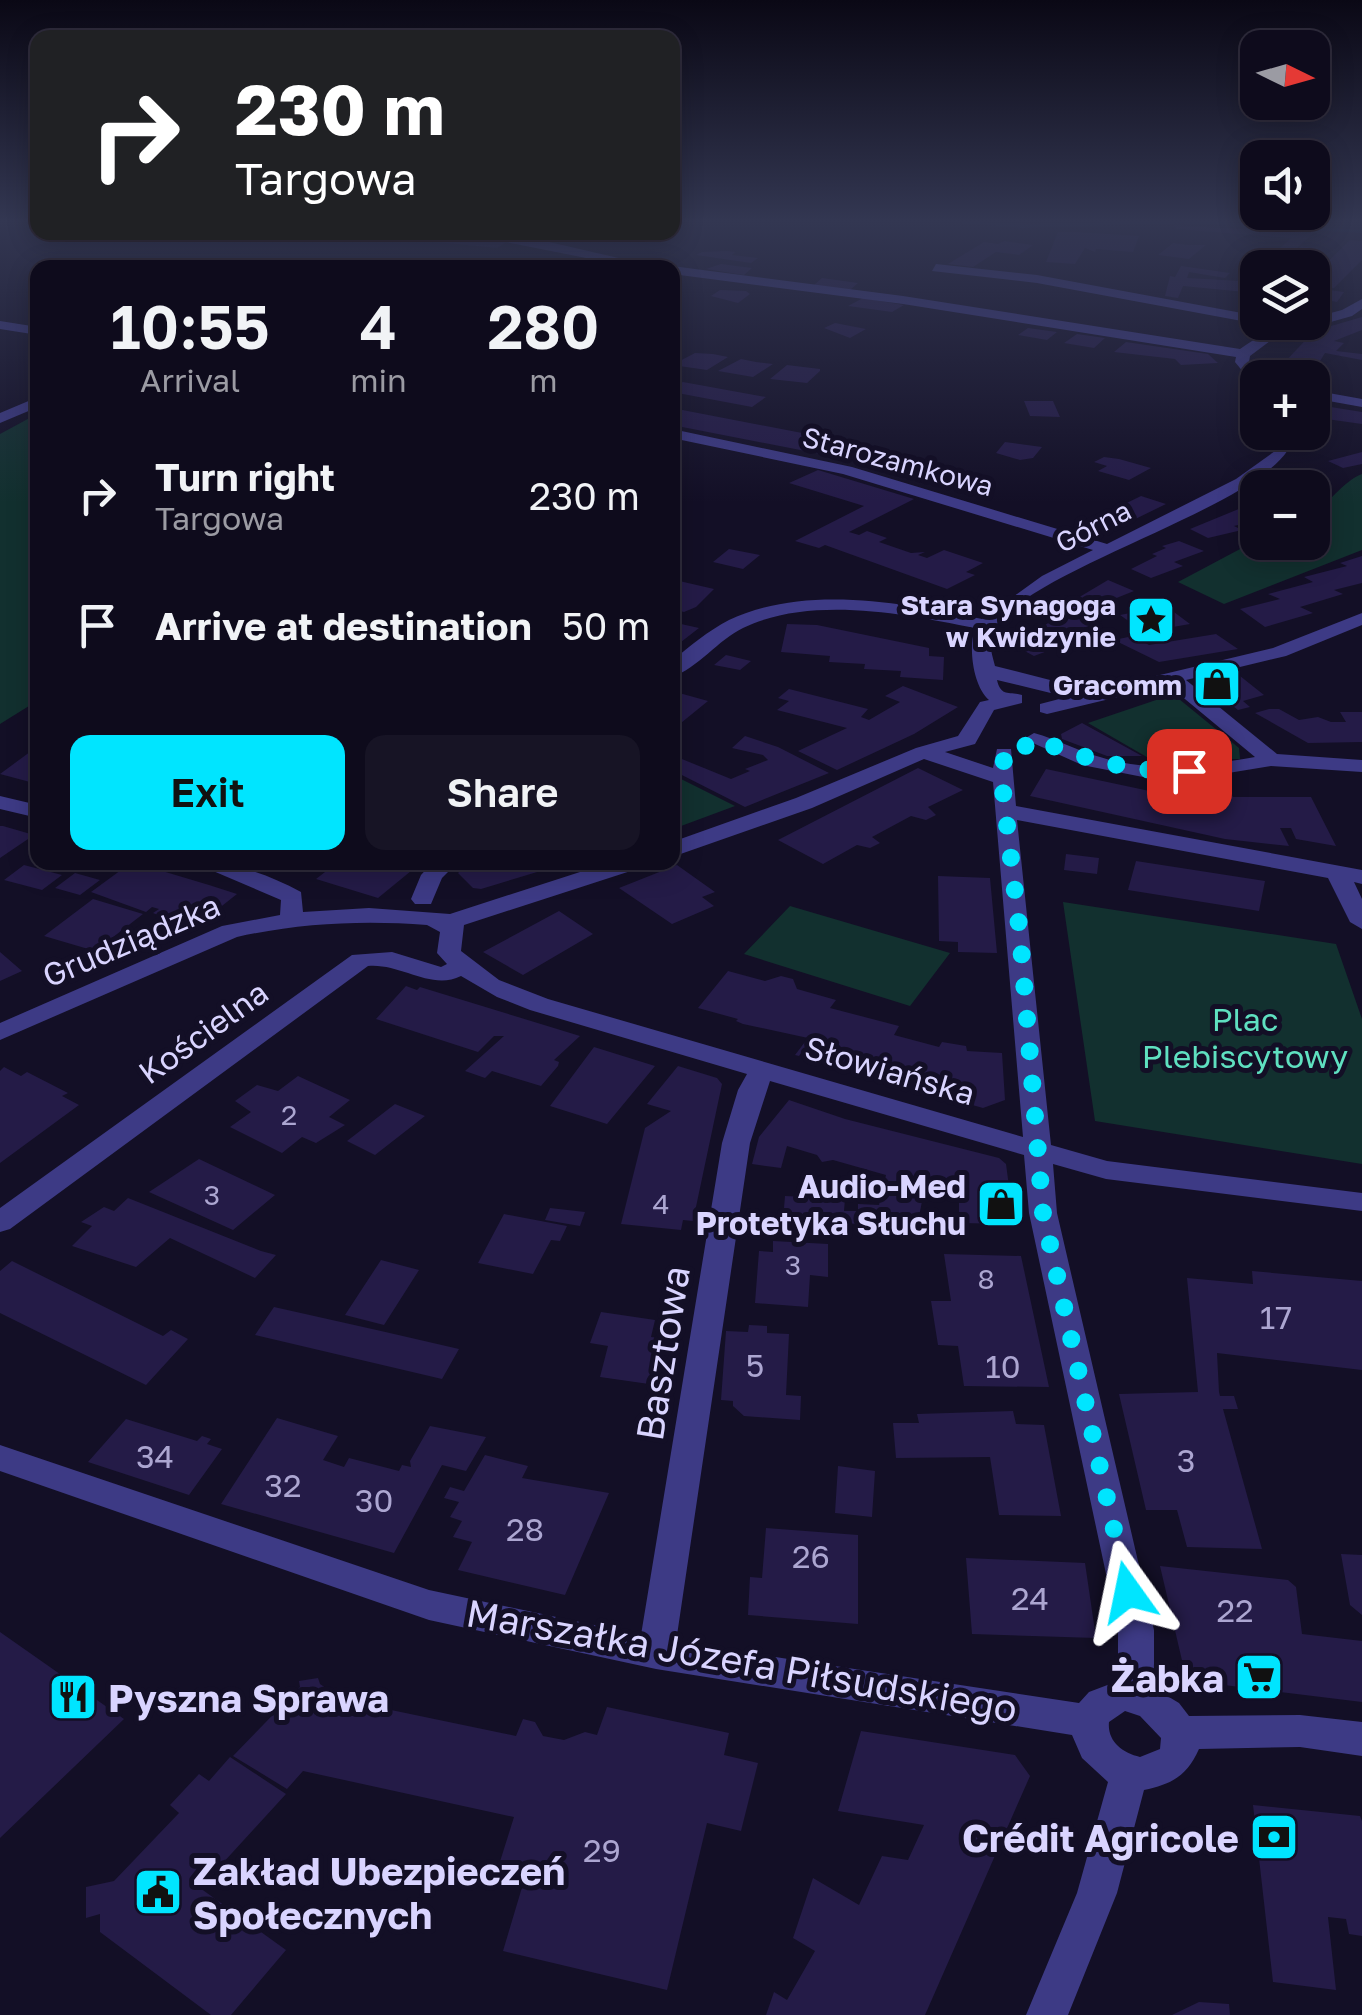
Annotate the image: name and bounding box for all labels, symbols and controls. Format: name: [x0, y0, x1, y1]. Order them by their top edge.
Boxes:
north arrow: [1240, 30, 1330, 120]
map controls: [1240, 30, 1330, 560]
text: 230 m: [235, 66, 445, 150]
icon: right: [70, 70, 200, 200]
button: sound: [1240, 140, 1330, 230]
text: Targowa: [235, 151, 417, 205]
button: layers: [1240, 250, 1330, 340]
text: 10:55: [111, 290, 270, 362]
text: 4: [360, 290, 397, 362]
text: 280: [487, 290, 599, 362]
button: +: [1240, 360, 1330, 450]
text: Arrival: [140, 361, 240, 399]
text: min: [350, 361, 407, 399]
text: m: [529, 361, 558, 399]
street label: Starozamkowa: [799, 420, 997, 502]
text: Turn right: [155, 454, 335, 499]
icon: right: [70, 468, 125, 523]
button: −: [1240, 470, 1330, 560]
text: 230 m: [529, 473, 640, 518]
street label: Górna: [1050, 493, 1136, 559]
text: Targowa: [155, 499, 284, 537]
place label: Stara Synagoga w Kwidzynie: [900, 588, 1116, 653]
place icon: Stara Synagoga w Kwidzynie: [1125, 594, 1177, 646]
icon: arrive: [70, 598, 125, 653]
text: Arrive at destination: [155, 603, 532, 648]
text: 50 m: [562, 603, 650, 648]
shop icon: Gracomm: [1191, 658, 1243, 710]
place label: Gracomm: [1053, 668, 1182, 701]
pin: [1147, 729, 1232, 814]
button: Exit: [70, 735, 345, 850]
button: Share: [365, 735, 640, 850]
icon: arrive: [1162, 744, 1217, 799]
street label: Grudziądzka: [37, 886, 225, 994]
street label: Kościelna: [131, 972, 275, 1092]
park label: Plac Plebiscytowy: [1142, 1000, 1348, 1075]
street label: Słowiańska: [801, 1028, 979, 1112]
house number: 2: [281, 1098, 297, 1131]
place label: Audio-Med Protetyka Słuchu: [695, 1167, 966, 1242]
house number: 3: [204, 1178, 220, 1211]
shop icon: Audio-Med Protetyka Słuchu: [975, 1178, 1027, 1230]
house number: 4: [652, 1187, 670, 1220]
house number: 3: [785, 1248, 801, 1281]
street label: Basztowa: [626, 1262, 698, 1444]
house number: 8: [977, 1262, 995, 1295]
house number: 17: [1260, 1298, 1292, 1336]
house number: 5: [746, 1346, 764, 1384]
house number: 10: [985, 1347, 1021, 1385]
house number: 34: [136, 1437, 174, 1475]
house number: 3: [1177, 1441, 1195, 1479]
house number: 32: [264, 1466, 302, 1504]
house number: 30: [355, 1481, 393, 1519]
house number: 28: [506, 1510, 544, 1548]
house number: 26: [792, 1537, 830, 1575]
position arrow: [1076, 1540, 1180, 1644]
house number: 24: [1011, 1579, 1049, 1617]
street label: Marszałka Józefa Piłsudskiego: [463, 1589, 1021, 1731]
house number: 22: [1216, 1591, 1254, 1629]
supermarket icon: Żabka: [1233, 1651, 1285, 1703]
place label: Żabka: [1111, 1655, 1224, 1700]
restaurant icon: Pyszna Sprawa: [47, 1671, 99, 1723]
place label: Pyszna Sprawa: [108, 1675, 389, 1721]
bank icon: Crédit Agricole: [1248, 1811, 1300, 1863]
place label: Crédit Agricole: [962, 1815, 1239, 1861]
house number: 29: [583, 1831, 621, 1869]
place label: Zakład Ubezpieczeń Społecznych: [193, 1848, 565, 1938]
public building icon: Zakład Ubezpieczeń Społecznych: [132, 1866, 184, 1918]

